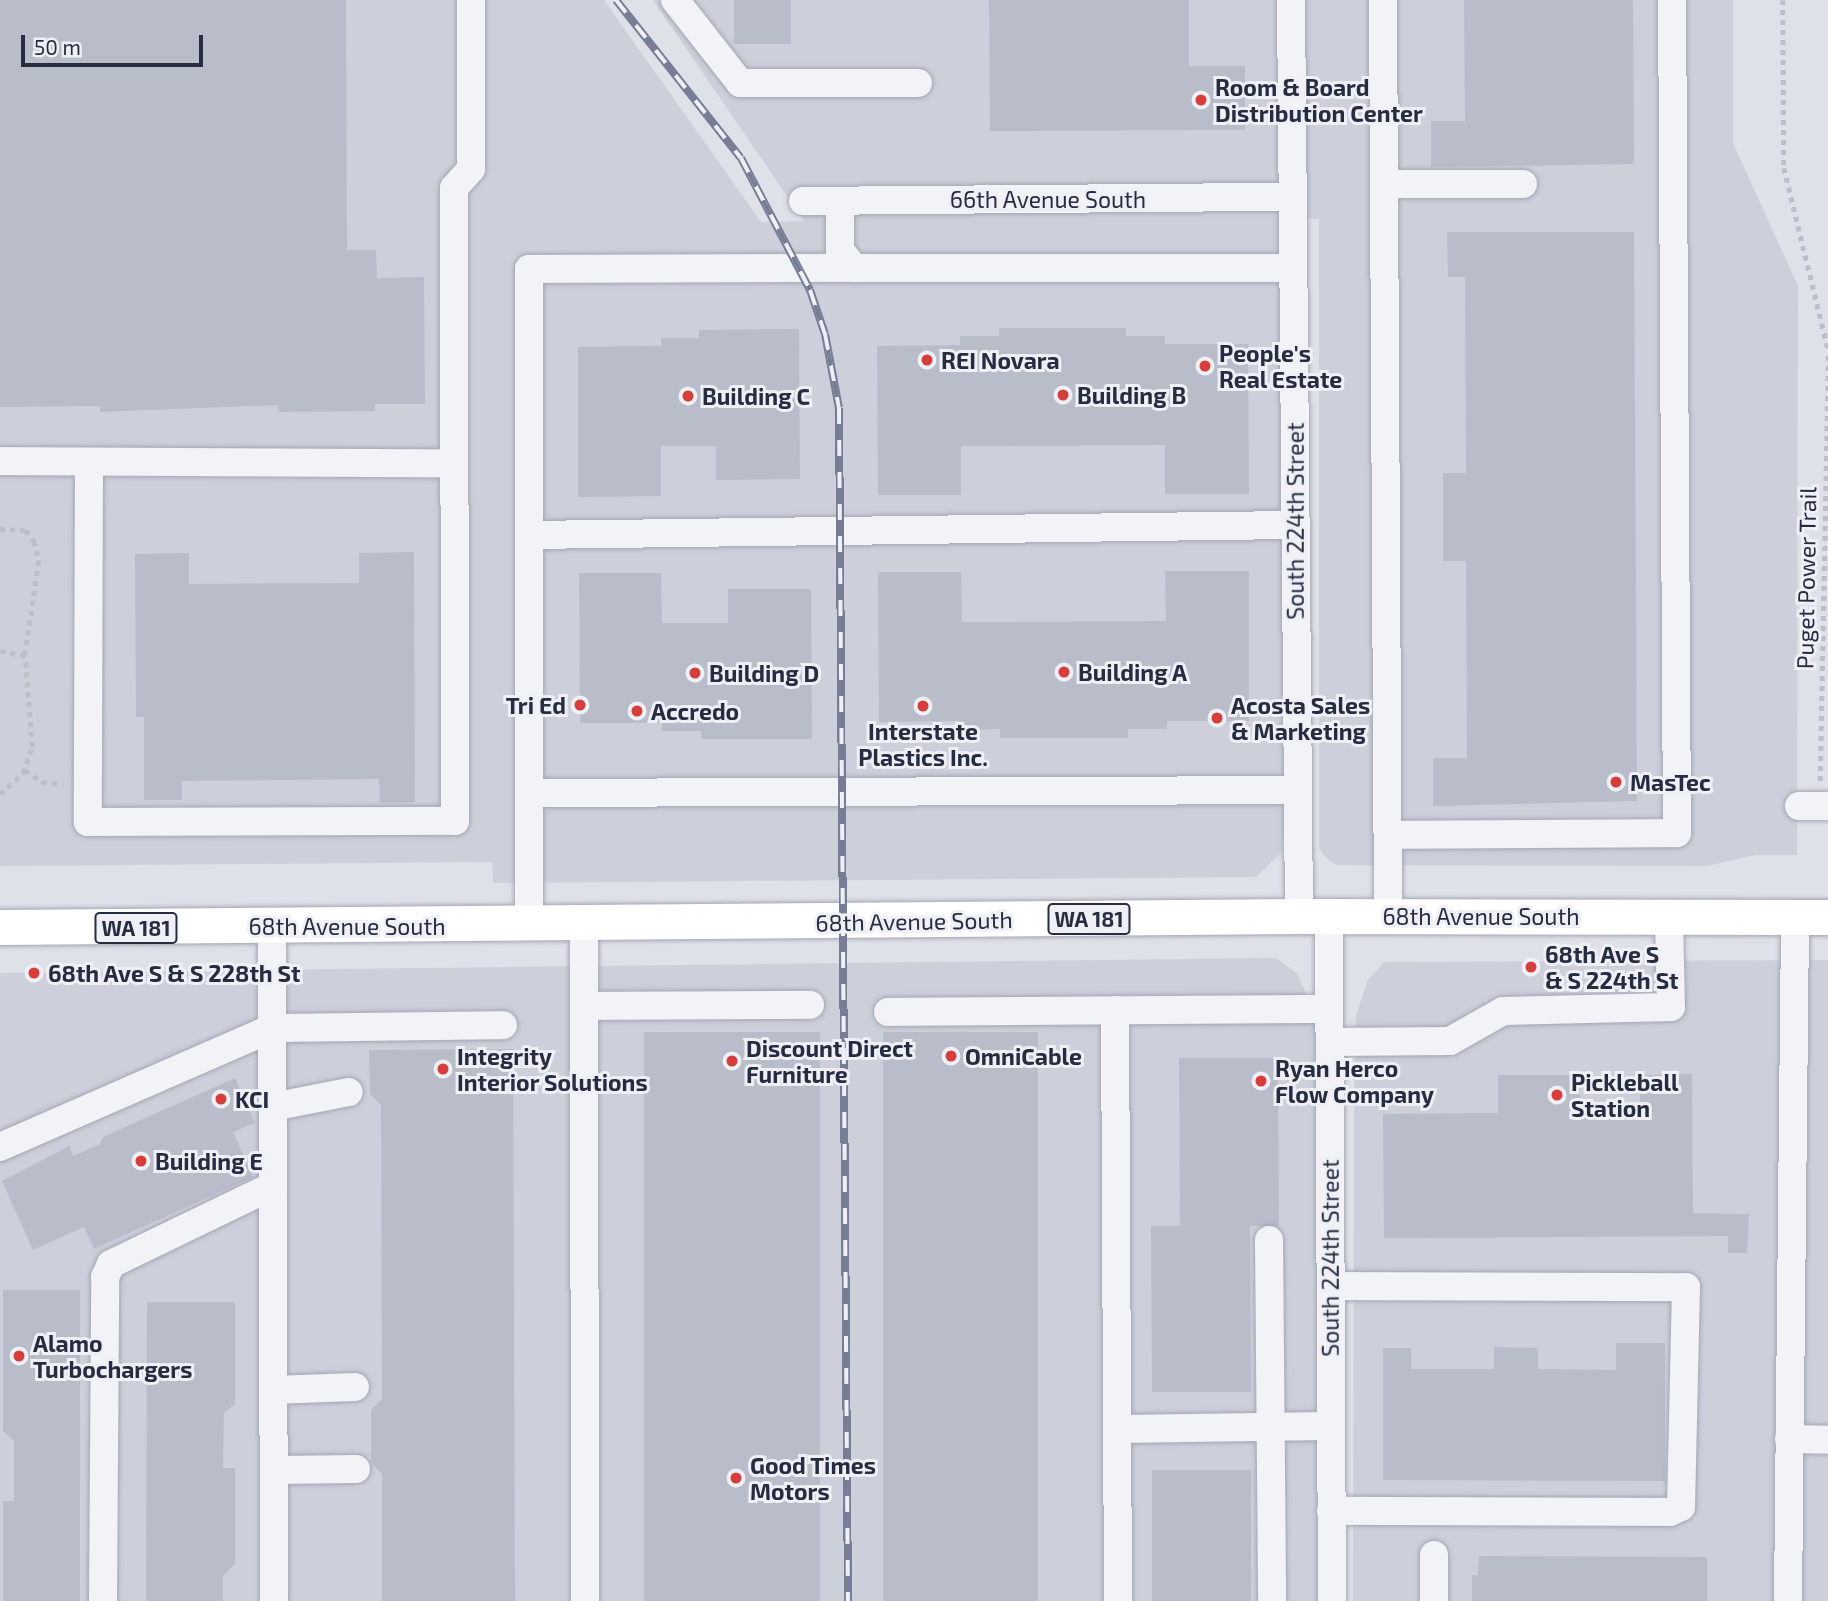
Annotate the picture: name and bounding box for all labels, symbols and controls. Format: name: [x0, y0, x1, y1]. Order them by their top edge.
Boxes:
scale bar: [24, 21, 206, 65]
text: 50 m: [34, 34, 81, 59]
place label: Room & Board Distribution Center: [1215, 73, 1423, 127]
marker: Room & Board Distribution Center: [1193, 92, 1209, 108]
street label: 66th Avenue South: [950, 185, 1146, 213]
place label: People's Real Estate: [1219, 339, 1343, 393]
place label: REI Novara: [941, 346, 1060, 374]
marker: REI Novara: [919, 352, 935, 368]
marker: People's Real Estate: [1197, 358, 1213, 374]
place label: Building B: [1077, 381, 1186, 409]
place label: Building C: [702, 382, 810, 410]
marker: Building B: [1055, 387, 1071, 403]
marker: Building C: [680, 388, 696, 404]
street label: South 224th Street: [1281, 422, 1309, 620]
street label: Puget Power Trail: [1791, 486, 1821, 670]
place label: Building A: [1078, 658, 1188, 686]
place label: Building D: [709, 659, 819, 687]
marker: Building A: [1056, 664, 1072, 680]
marker: Building D: [687, 665, 703, 681]
place label: Tri Ed: [506, 691, 566, 719]
place label: Acosta Sales & Marketing: [1231, 691, 1370, 745]
marker: Tri Ed: [572, 697, 588, 713]
place label: Accredo: [651, 697, 739, 725]
marker: Interstate Plastics Inc.: [915, 698, 931, 714]
marker: Accredo: [629, 703, 645, 719]
marker: Acosta Sales & Marketing: [1209, 710, 1225, 726]
place label: Interstate Plastics Inc.: [858, 717, 988, 771]
place label: MasTec: [1630, 768, 1711, 796]
marker: MasTec: [1608, 774, 1624, 790]
road number: WA 181: [1047, 902, 1131, 936]
street label: 68th Avenue South: [1382, 902, 1580, 930]
street label: 68th Avenue South: [815, 905, 1013, 937]
road number: WA 181: [94, 911, 178, 946]
street label: 68th Avenue South: [248, 912, 446, 940]
place label: 68th Ave S & S 224th St: [1545, 940, 1678, 994]
place label: 68th Ave S & S 228th St: [48, 959, 301, 987]
marker: 68th Ave S & S 224th St: [1523, 959, 1539, 975]
marker: 68th Ave S & S 228th St: [26, 965, 42, 981]
place label: Discount Direct Furniture: [746, 1034, 913, 1088]
place label: Integrity Interior Solutions: [457, 1042, 648, 1096]
place label: OmniCable: [965, 1042, 1082, 1070]
marker: OmniCable: [943, 1048, 959, 1064]
marker: Discount Direct Furniture: [724, 1053, 740, 1069]
place label: Ryan Herco Flow Company: [1275, 1054, 1434, 1108]
marker: Integrity Interior Solutions: [435, 1061, 451, 1077]
place label: Pickleball Station: [1571, 1068, 1679, 1122]
marker: Ryan Herco Flow Company: [1253, 1073, 1269, 1089]
place label: KCI: [235, 1085, 269, 1113]
marker: Pickleball Station: [1549, 1087, 1565, 1103]
marker: KCI: [213, 1091, 229, 1107]
place label: Building E: [155, 1147, 263, 1175]
marker: Building E: [133, 1153, 149, 1169]
street label: South 224th Street: [1316, 1159, 1344, 1357]
place label: Alamo Turbochargers: [33, 1329, 192, 1383]
marker: Alamo Turbochargers: [11, 1348, 27, 1364]
place label: Good Times Motors: [750, 1451, 876, 1505]
marker: Good Times Motors: [728, 1470, 744, 1486]

